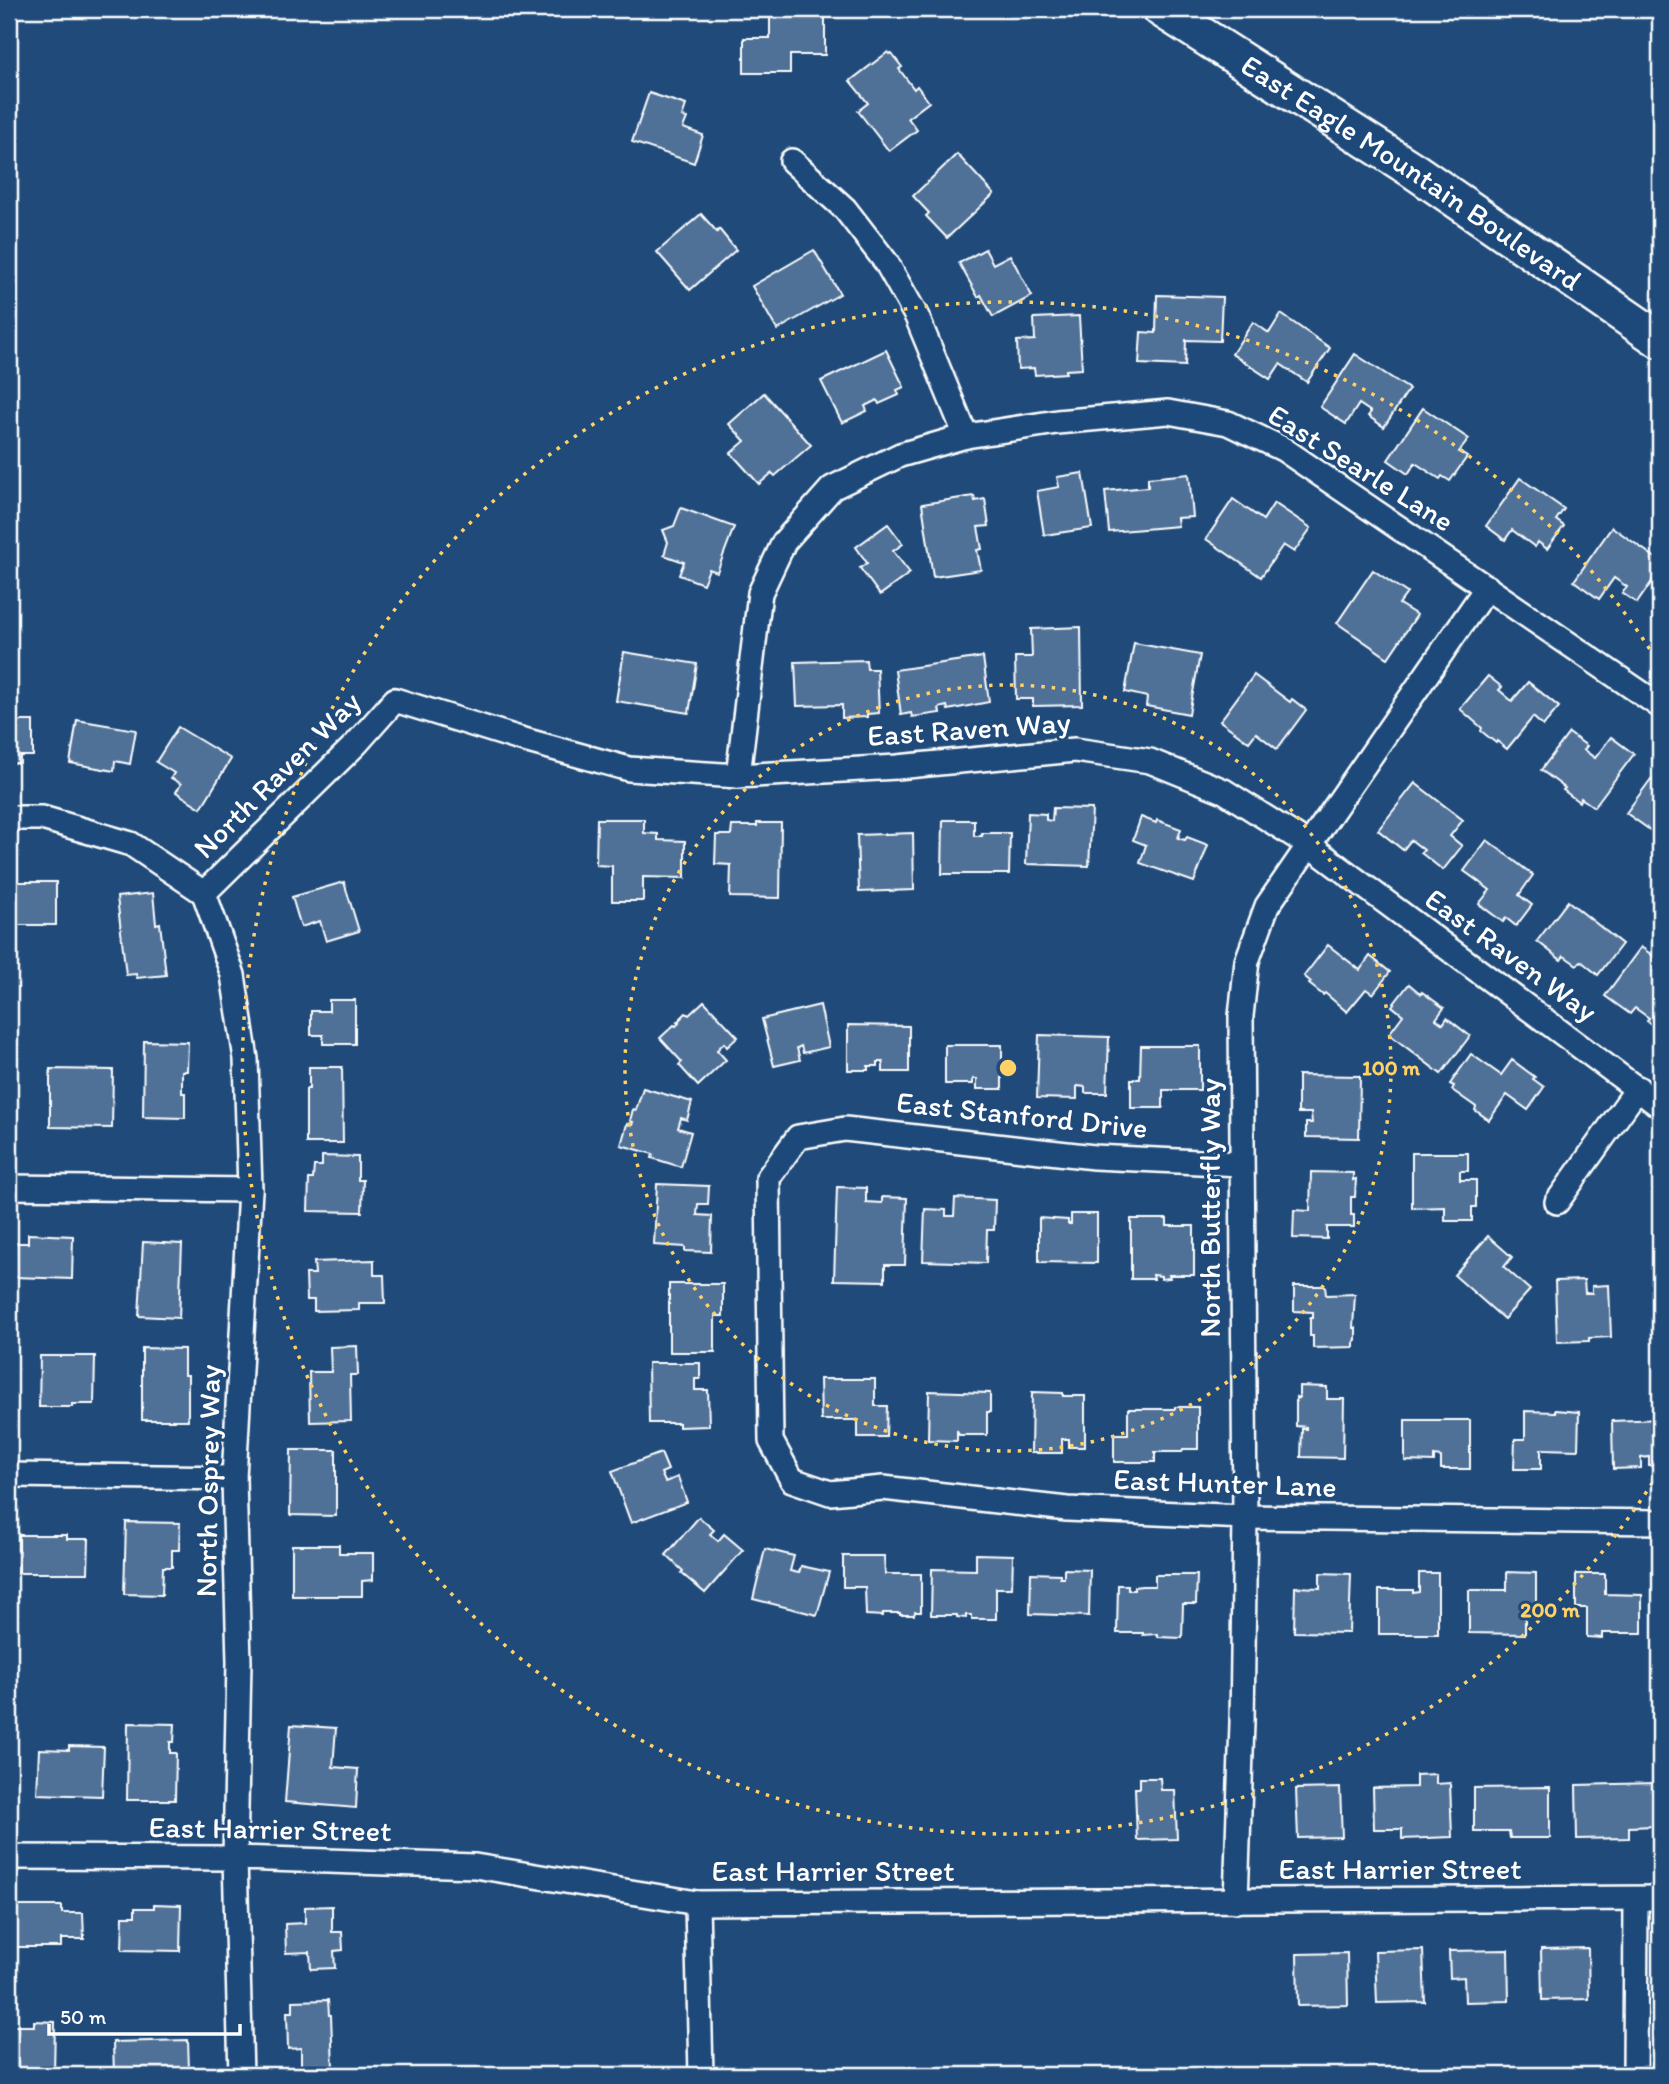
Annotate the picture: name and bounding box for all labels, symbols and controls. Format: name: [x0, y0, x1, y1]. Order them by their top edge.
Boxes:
street label: East Eagle Mountain Boulevard: [1234, 46, 1589, 298]
street label: East Searle Lane: [1262, 396, 1461, 539]
street label: North Raven Way: [185, 683, 368, 866]
street label: East Raven Way: [866, 703, 1072, 754]
street label: East Raven Way: [1418, 880, 1605, 1029]
text: 100 m: [1362, 1055, 1420, 1080]
centre of rings: [996, 1056, 1020, 1080]
street label: North Butterfly Way: [1191, 1078, 1228, 1338]
street label: East Stanford Drive: [895, 1083, 1149, 1146]
street label: North Osprey Way: [187, 1364, 228, 1598]
street label: East Hunter Lane: [1113, 1460, 1337, 1505]
text: 200 m: [1520, 1597, 1580, 1622]
street label: East Harrier Street: [148, 1808, 392, 1849]
street label: East Harrier Street: [1279, 1850, 1521, 1887]
street label: East Harrier Street: [712, 1852, 954, 1889]
scale bar: [49, 1993, 240, 2037]
text: 50 m: [60, 2004, 107, 2029]

